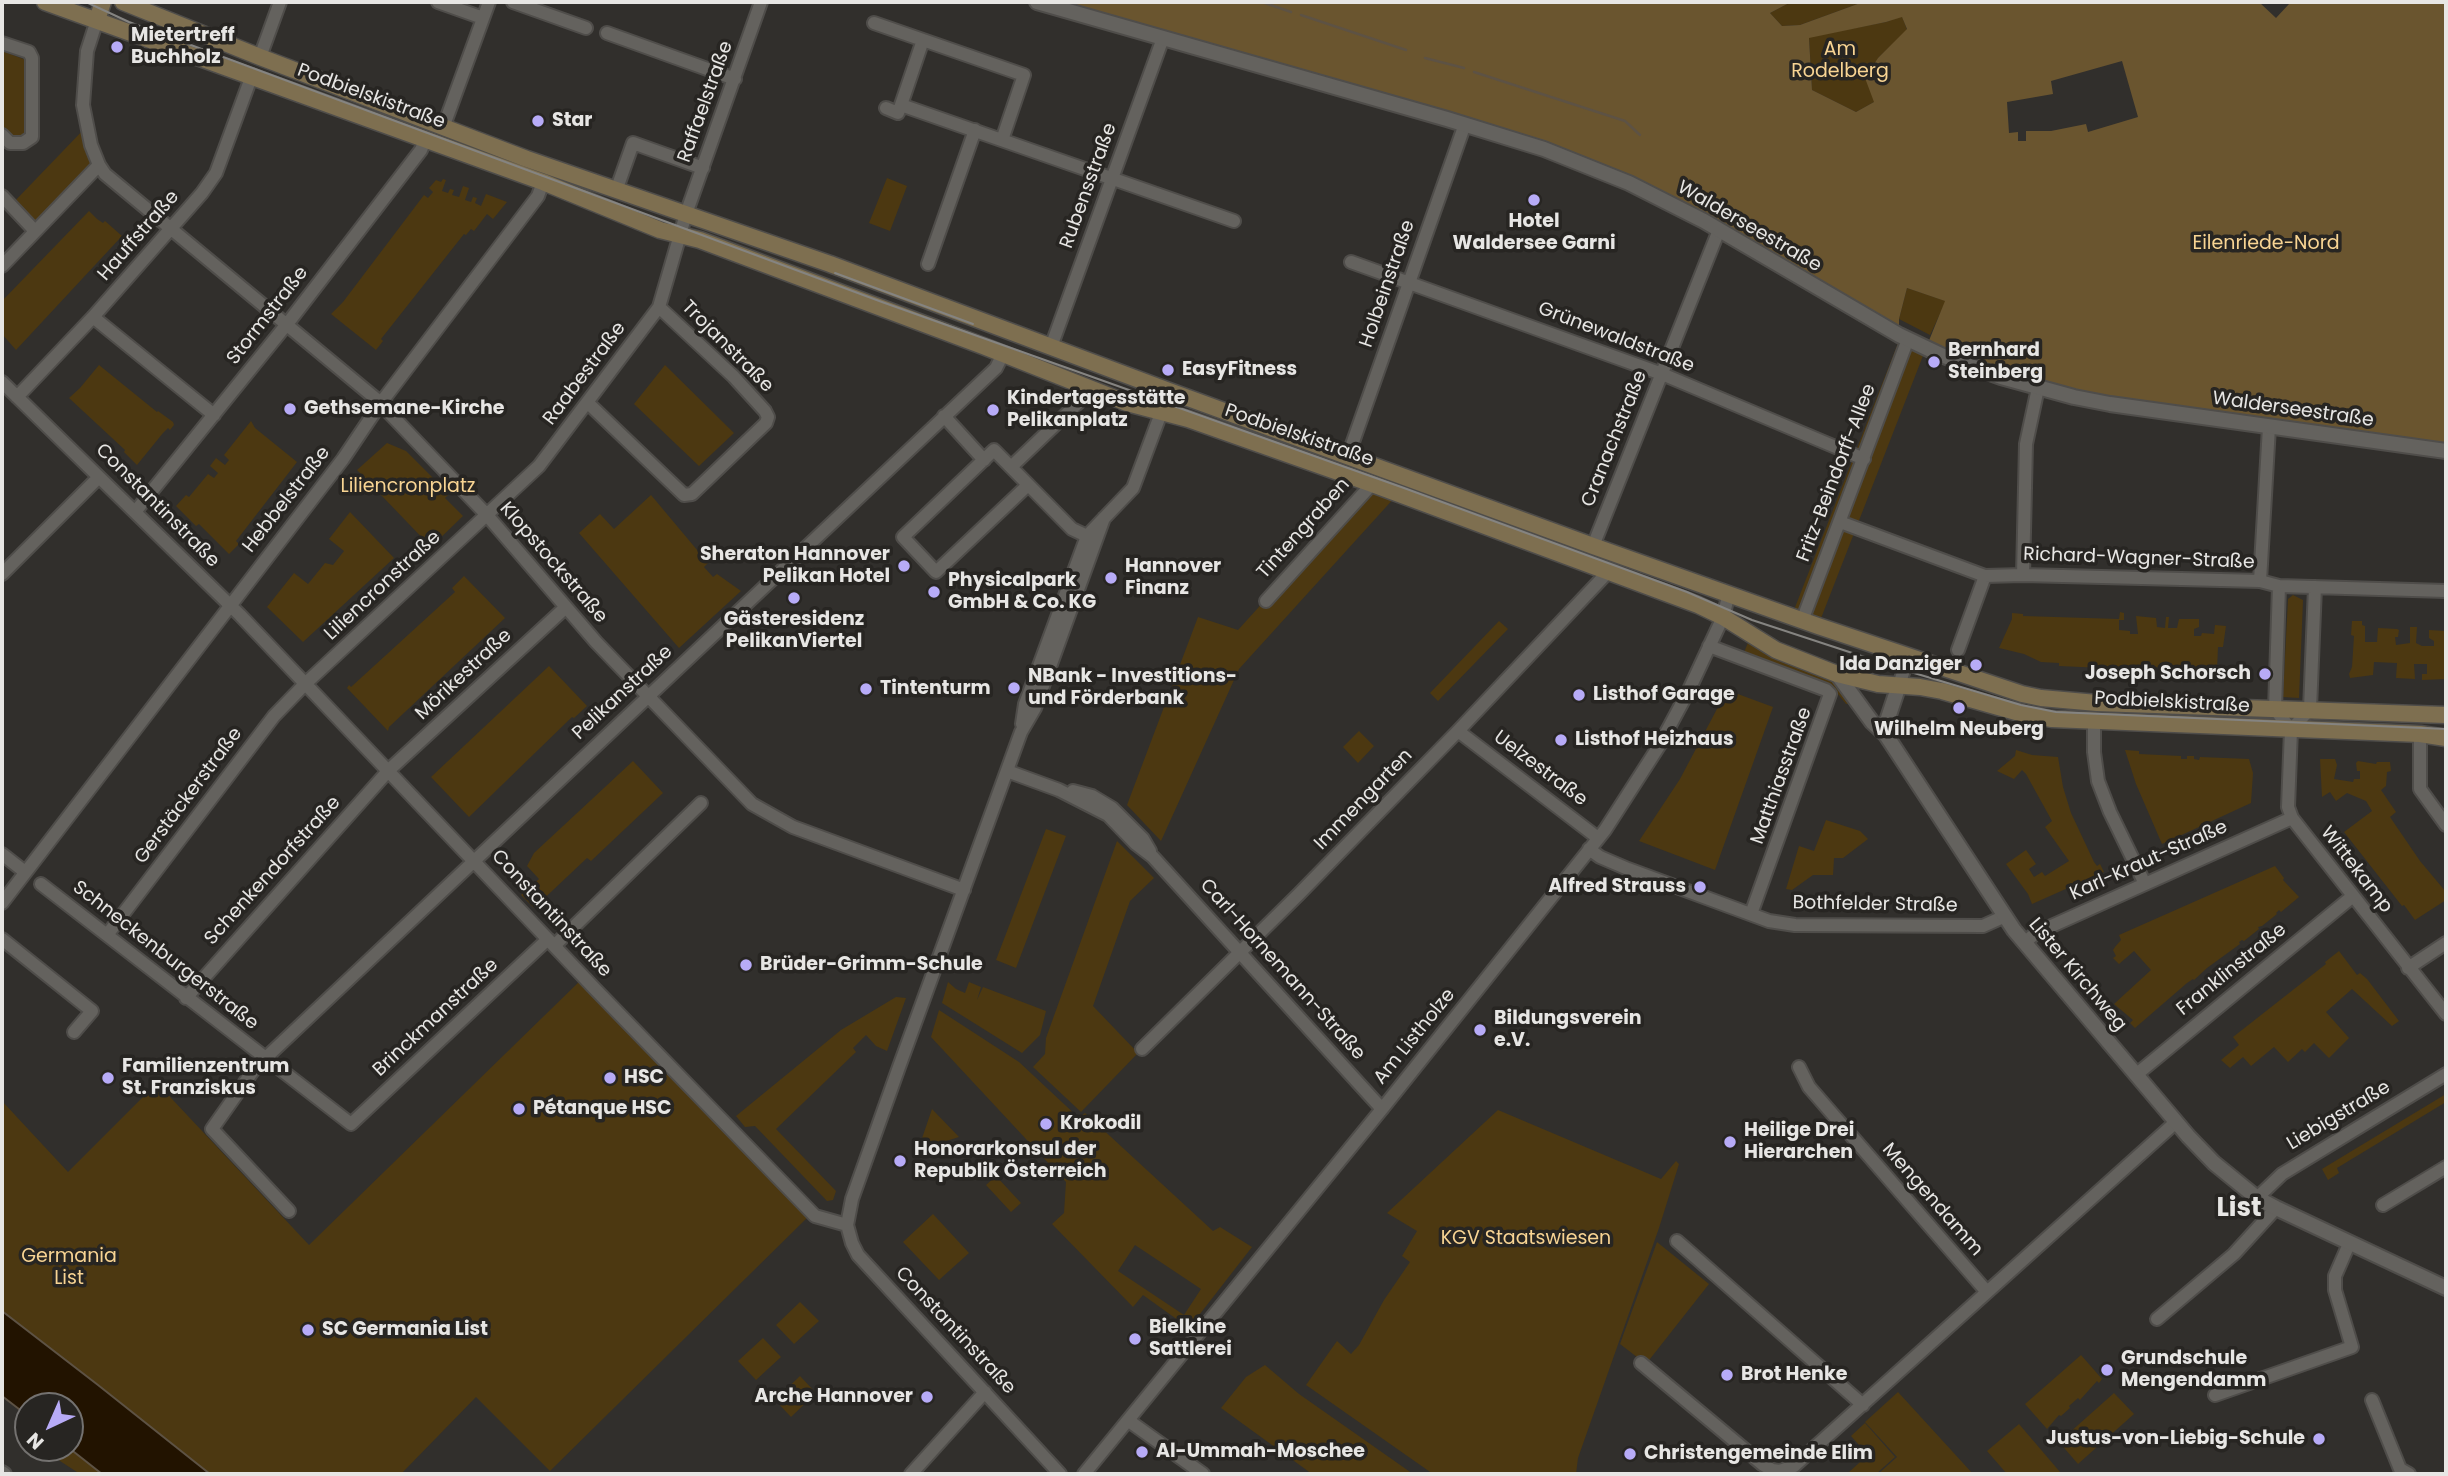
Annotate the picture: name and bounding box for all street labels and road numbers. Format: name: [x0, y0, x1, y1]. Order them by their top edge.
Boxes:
street label: Raffaelstraße: [673, 38, 739, 166]
street label: Podbielskistraße: [294, 60, 448, 134]
street label: Rubensstraße: [1056, 120, 1122, 252]
street label: Walderseestraße: [1673, 176, 1825, 278]
street label: Hauffstraße: [94, 186, 184, 286]
street label: Holbeinstraße: [1356, 217, 1420, 351]
street label: Stormstraße: [223, 262, 313, 370]
street label: Trojanstraße: [676, 296, 778, 398]
street label: Grünewaldstraße: [1535, 298, 1697, 378]
street label: Raabestraße: [539, 318, 631, 430]
street label: Cranachstraße: [1577, 368, 1653, 510]
street label: Fritz-Beindorff-Allee: [1793, 381, 1881, 565]
street label: Walderseestraße: [2211, 387, 2375, 433]
street label: Podbielskistraße: [1222, 400, 1376, 472]
street label: Constantinstraße: [90, 439, 224, 573]
street label: Hebbelstraße: [238, 442, 336, 558]
street label: Tintengraben: [1253, 474, 1355, 584]
street label: Klopstockstraße: [494, 498, 612, 628]
street label: Liliencronstraße: [320, 526, 446, 646]
street label: Richard-Wagner-Straße: [2023, 544, 2255, 574]
street label: Mörikestraße: [411, 625, 517, 725]
street label: Pelikanstraße: [568, 641, 678, 745]
street label: Podbielskistraße: [2094, 688, 2250, 718]
street label: Matthiasstraße: [1747, 704, 1817, 848]
street label: Gerstäckerstraße: [130, 723, 248, 869]
street label: Uelzestraße: [1489, 726, 1591, 812]
street label: Immengarten: [1310, 745, 1418, 855]
street label: Schenkendorfstraße: [200, 792, 346, 950]
street label: Karl-Kraut-Straße: [2067, 816, 2231, 906]
street label: Wittekamp: [2315, 822, 2397, 918]
street label: Constantinstraße: [486, 846, 616, 982]
street label: Carl-Hornemann-Straße: [1195, 875, 1369, 1065]
street label: Schneckenburgerstraße: [68, 876, 262, 1036]
street label: Bothfelder Straße: [1792, 892, 1958, 918]
street label: Lister Kirchweg: [2023, 914, 2131, 1036]
street label: Franklinstraße: [2173, 919, 2291, 1021]
street label: Brinckmanstraße: [369, 954, 503, 1082]
street label: Am Listholze: [1369, 985, 1461, 1089]
street label: Liebigstraße: [2283, 1076, 2395, 1156]
street label: Mengendamm: [1877, 1139, 1987, 1261]
street label: Constantinstraße: [890, 1263, 1020, 1399]

